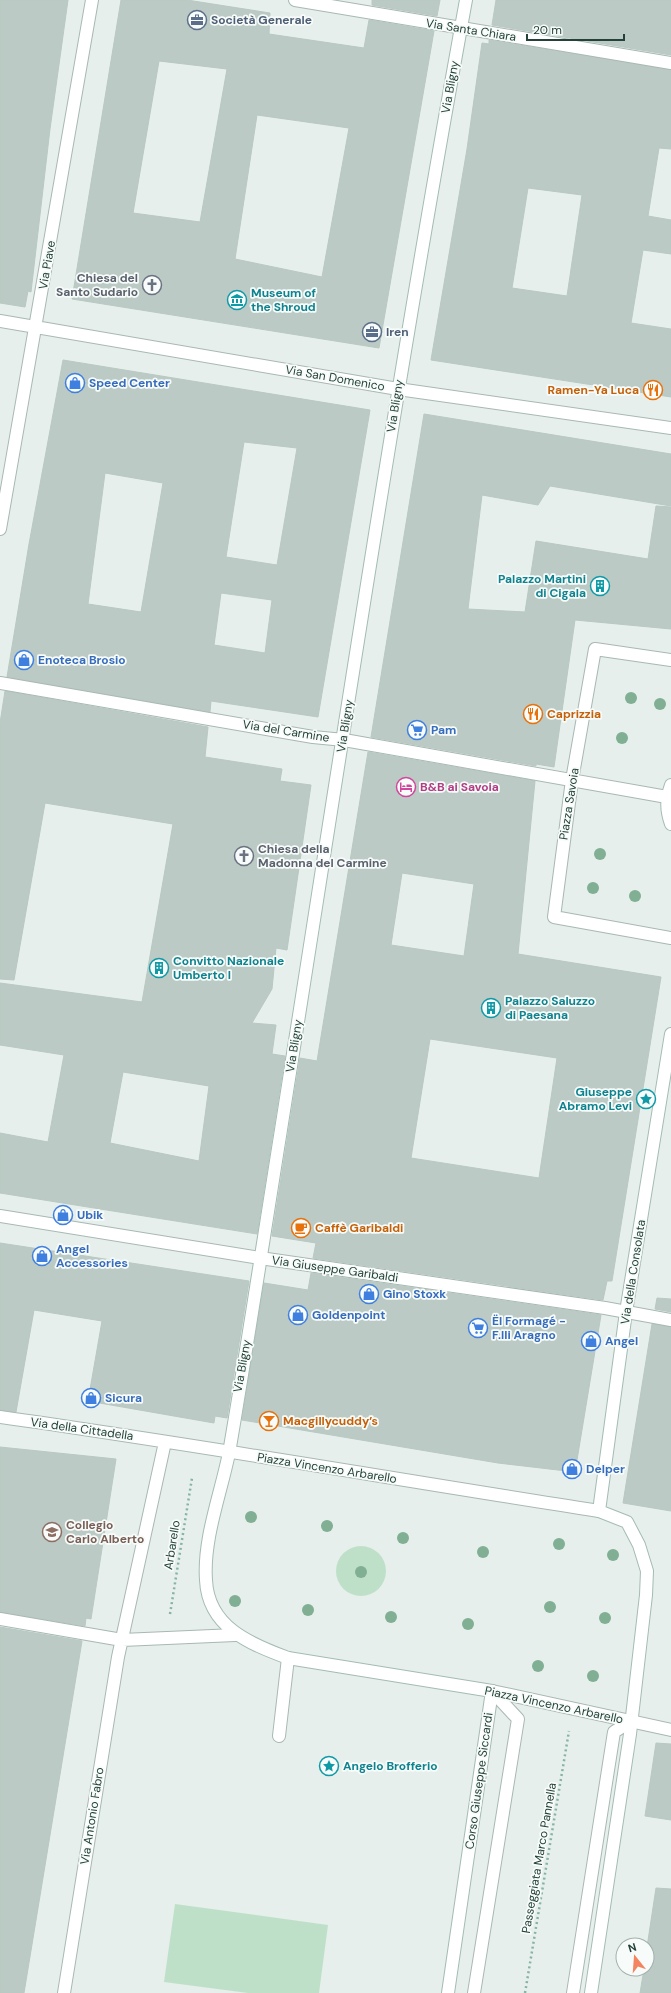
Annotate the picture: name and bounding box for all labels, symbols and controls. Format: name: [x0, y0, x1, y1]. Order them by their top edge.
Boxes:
office icon: Società Generale: [186, 9, 208, 31]
place label: Società Generale: [211, 12, 312, 28]
street label: Via Santa Chiara: [425, 15, 517, 45]
scale bar: [527, 16, 624, 42]
text: 20 m: [533, 22, 562, 38]
street label: Via Bligny: [437, 59, 463, 115]
street label: Via Piave: [35, 239, 59, 291]
place label: Chiesa del Santo Sudario: [56, 270, 138, 300]
church icon: Chiesa del Santo Sudario: [141, 274, 163, 296]
place label: Museum of the Shroud: [251, 285, 316, 315]
museum icon: Museum of the Shroud: [226, 289, 248, 311]
office icon: Iren: [361, 321, 383, 343]
place label: Iren: [386, 324, 409, 340]
street label: Via San Domenico: [284, 361, 386, 395]
shop icon: Speed Center: [64, 372, 86, 394]
place label: Speed Center: [89, 375, 170, 391]
street label: Via Bligny: [383, 378, 407, 434]
restaurant icon: Ramen-Ya Luca: [642, 379, 664, 401]
place label: Ramen-Ya Luca: [548, 382, 639, 398]
place label: Palazzo Martini di Cigala: [498, 571, 586, 601]
building icon: Palazzo Martini di Cigala: [589, 575, 611, 597]
shop icon: Enoteca Brosio: [13, 649, 35, 671]
place label: Enoteca Brosio: [38, 652, 126, 668]
street label: Via Bligny: [333, 698, 357, 754]
restaurant icon: Caprizzia: [522, 703, 544, 725]
place label: Caprizzia: [547, 706, 601, 722]
street label: Via del Carmine: [241, 716, 331, 746]
supermarket icon: Pam: [406, 719, 428, 741]
place label: Pam: [431, 722, 456, 738]
street label: Piazza Savoia: [555, 767, 583, 841]
hotel icon: B&B ai Savoia: [395, 776, 417, 798]
place label: B&B ai Savoia: [420, 779, 499, 795]
place label: Chiesa della Madonna del Carmine: [258, 841, 387, 871]
church icon: Chiesa della Madonna del Carmine: [233, 845, 255, 867]
place label: Convitto Nazionale Umberto I: [173, 953, 284, 983]
building icon: Convitto Nazionale Umberto I: [148, 957, 170, 979]
place label: Palazzo Saluzzo di Paesana: [505, 993, 595, 1023]
building icon: Palazzo Saluzzo di Paesana: [480, 997, 502, 1019]
street label: Via Bligny: [282, 1018, 306, 1074]
place label: Giuseppe Abramo Levi: [559, 1084, 632, 1114]
place icon: Giuseppe Abramo Levi: [635, 1088, 657, 1110]
shop icon: Ubik: [52, 1204, 74, 1226]
place label: Ubik: [77, 1207, 103, 1223]
cafe icon: Caffè Garibaldi: [290, 1217, 312, 1239]
street label: Via della Consolata: [617, 1218, 649, 1326]
place label: Caffè Garibaldi: [315, 1220, 403, 1236]
place label: Angel Accessories: [56, 1241, 128, 1271]
shop icon: Angel Accessories: [31, 1245, 53, 1267]
street label: Via Giuseppe Garibaldi: [271, 1252, 399, 1286]
shop icon: Gino Stoxk: [358, 1283, 380, 1305]
place label: Gino Stoxk: [383, 1286, 446, 1302]
shop icon: Goldenpoint: [287, 1304, 309, 1326]
place label: Goldenpoint: [312, 1307, 385, 1323]
place label: Ël Formagé - F.lli Aragno: [492, 1313, 566, 1343]
supermarket icon: Ël Formagé - F.lli Aragno: [467, 1317, 489, 1339]
shop icon: Angel: [580, 1330, 602, 1352]
place label: Angel: [605, 1333, 638, 1349]
street label: Via Bligny: [229, 1338, 255, 1394]
shop icon: Sicura: [80, 1387, 102, 1409]
place label: Sicura: [105, 1390, 142, 1406]
bar icon: Macgillycuddy’s: [258, 1410, 280, 1432]
place label: Macgillycuddy’s: [283, 1413, 378, 1429]
street label: Via della Cittadella: [30, 1414, 134, 1444]
street label: Piazza Vincenzo Arbarello: [256, 1449, 398, 1487]
shop icon: Delper: [561, 1458, 583, 1480]
place label: Delper: [586, 1461, 625, 1477]
place label: Collegio Carlo Alberto: [66, 1517, 144, 1547]
street label: Arbarello: [160, 1519, 184, 1571]
school or university icon: Collegio Carlo Alberto: [41, 1521, 63, 1543]
street label: Piazza Vincenzo Arbarello: [483, 1682, 625, 1728]
street label: Corso Giuseppe Siccardi: [461, 1711, 497, 1850]
place icon: Angelo Brofferio: [318, 1755, 340, 1777]
place label: Angelo Brofferio: [343, 1758, 438, 1774]
street label: Via Antonio Fabro: [76, 1766, 108, 1866]
street label: Passeggiata Marco Pannella: [518, 1781, 560, 1935]
north arrow: [615, 1937, 655, 1977]
text: N: [626, 1940, 638, 1955]

